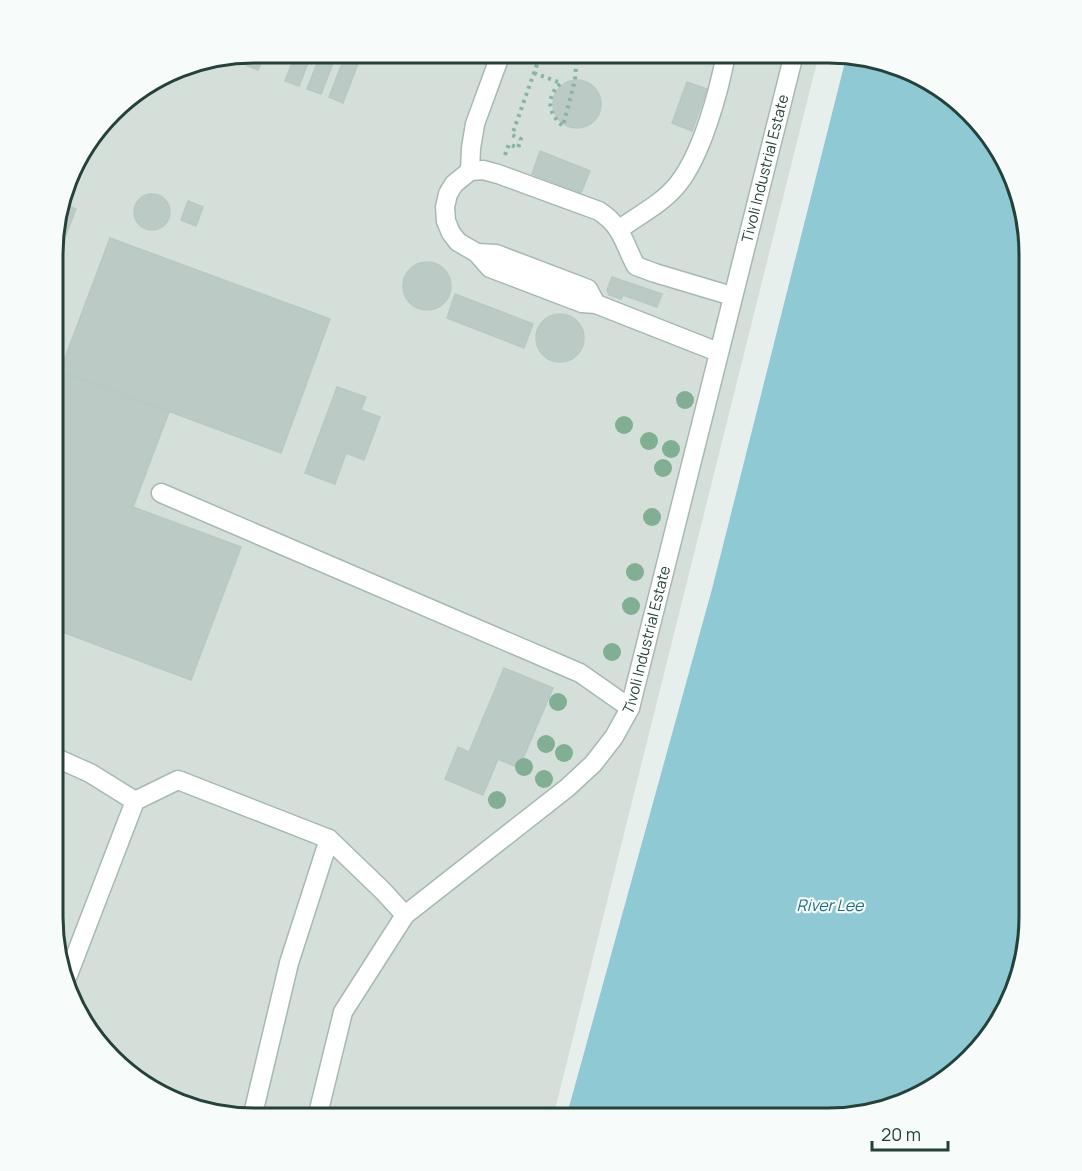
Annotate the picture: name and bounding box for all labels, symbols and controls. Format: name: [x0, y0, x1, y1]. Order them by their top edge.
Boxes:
street label: Tivoli Industrial Estate: [736, 92, 794, 245]
street label: Tivoli Industrial Estate: [618, 563, 675, 718]
water label: River Lee: [797, 894, 865, 916]
scale bar: [872, 1114, 948, 1152]
text: 20 m: [881, 1122, 921, 1146]

